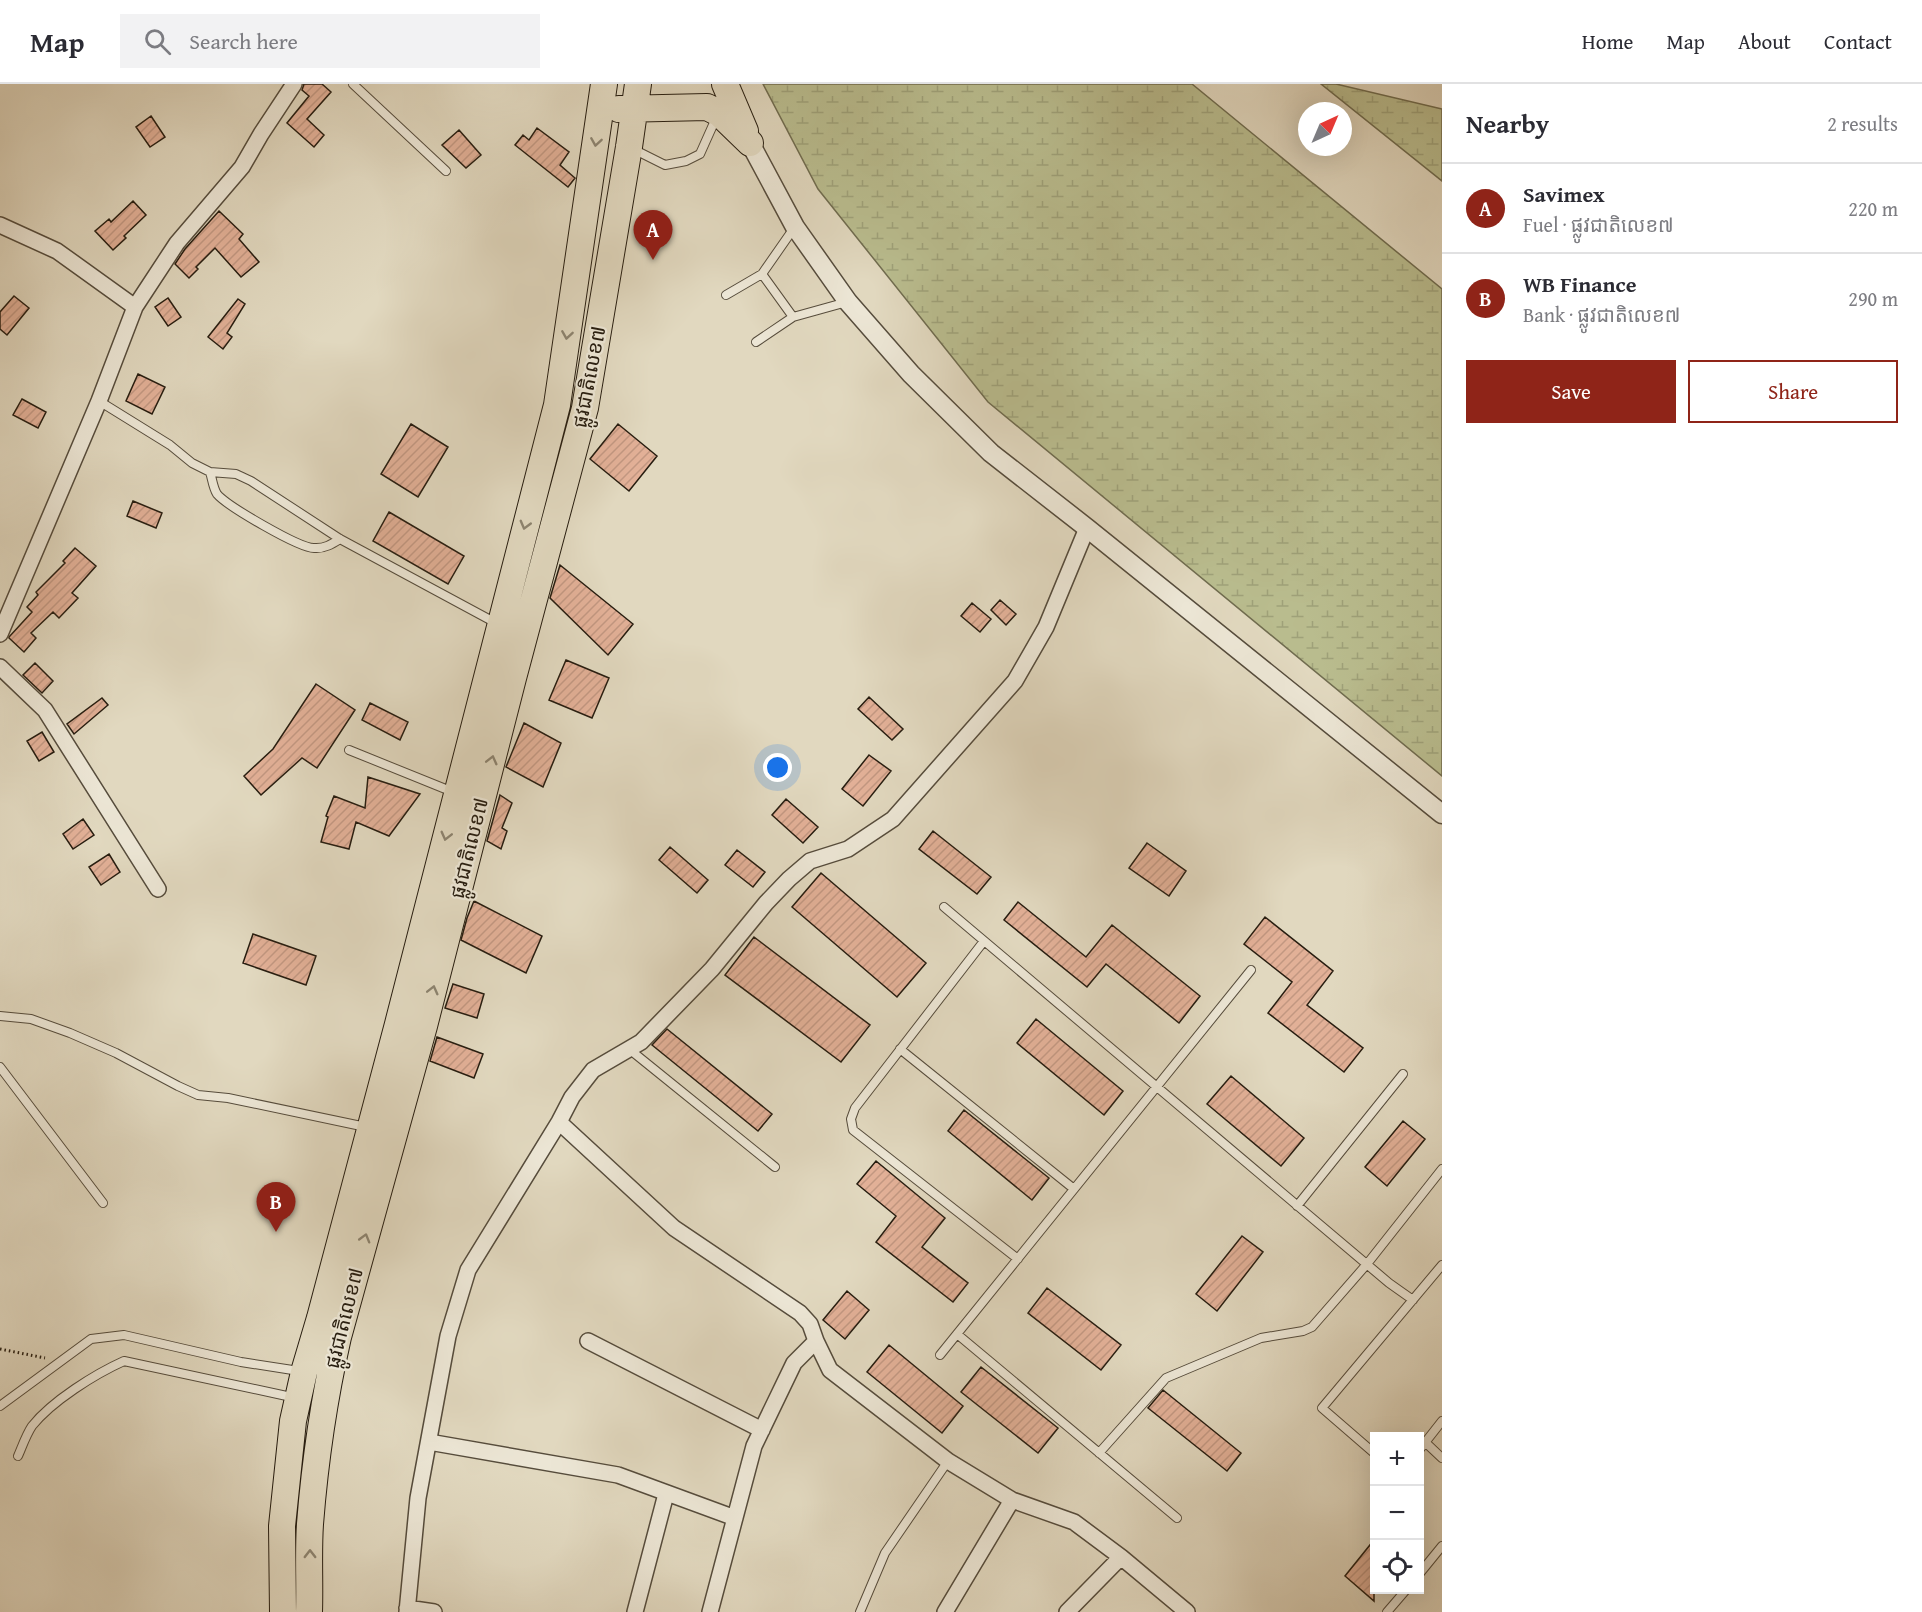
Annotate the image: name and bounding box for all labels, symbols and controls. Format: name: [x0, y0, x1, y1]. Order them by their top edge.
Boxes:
search box: [120, 14, 540, 68]
text: Map: [30, 21, 84, 62]
icon: search: [141, 25, 174, 58]
text: Search here: [189, 25, 298, 57]
text: Home: [1582, 26, 1633, 57]
text: Map: [1666, 26, 1705, 57]
text: About: [1738, 26, 1791, 57]
text: Contact: [1824, 26, 1892, 57]
north arrow: [1298, 102, 1352, 156]
text: Nearby: [1466, 104, 1549, 143]
text: 2 results: [1827, 109, 1898, 138]
one-way arrow: [591, 137, 603, 147]
text: Savimex: [1523, 178, 1605, 210]
text: A: [1479, 194, 1492, 223]
text: 220 m: [1848, 194, 1898, 223]
pin: A: [634, 210, 672, 260]
text: Fuel · ផ្លូវជាតិលេខ៧: [1523, 210, 1674, 239]
text: WB Finance: [1523, 268, 1637, 300]
text: B: [1479, 284, 1492, 313]
text: 290 m: [1848, 284, 1898, 313]
text: Bank · ផ្លូវជាតិលេខ៧: [1523, 300, 1680, 329]
street label: ផ្លូវជាតិលេខ៧: [564, 324, 617, 431]
one-way arrow: [562, 330, 574, 339]
button: Save: [1466, 360, 1676, 423]
button: Share: [1688, 360, 1898, 423]
one-way arrow: [520, 520, 533, 530]
your location: [763, 753, 792, 782]
one-way arrow: [485, 755, 497, 766]
street label: ផ្លូវជាតិលេខ៧: [442, 794, 500, 903]
one-way arrow: [440, 831, 453, 841]
one-way arrow: [426, 985, 439, 995]
pin: B: [256, 1182, 296, 1232]
one-way arrow: [358, 1234, 370, 1244]
street label: ផ្លូវជាតិលេខ៧: [317, 1264, 375, 1373]
map controls: [1370, 1432, 1424, 1594]
button: +: [1370, 1432, 1424, 1486]
button: −: [1370, 1486, 1424, 1540]
button: locate: [1370, 1540, 1424, 1594]
one-way arrow: [304, 1549, 316, 1558]

